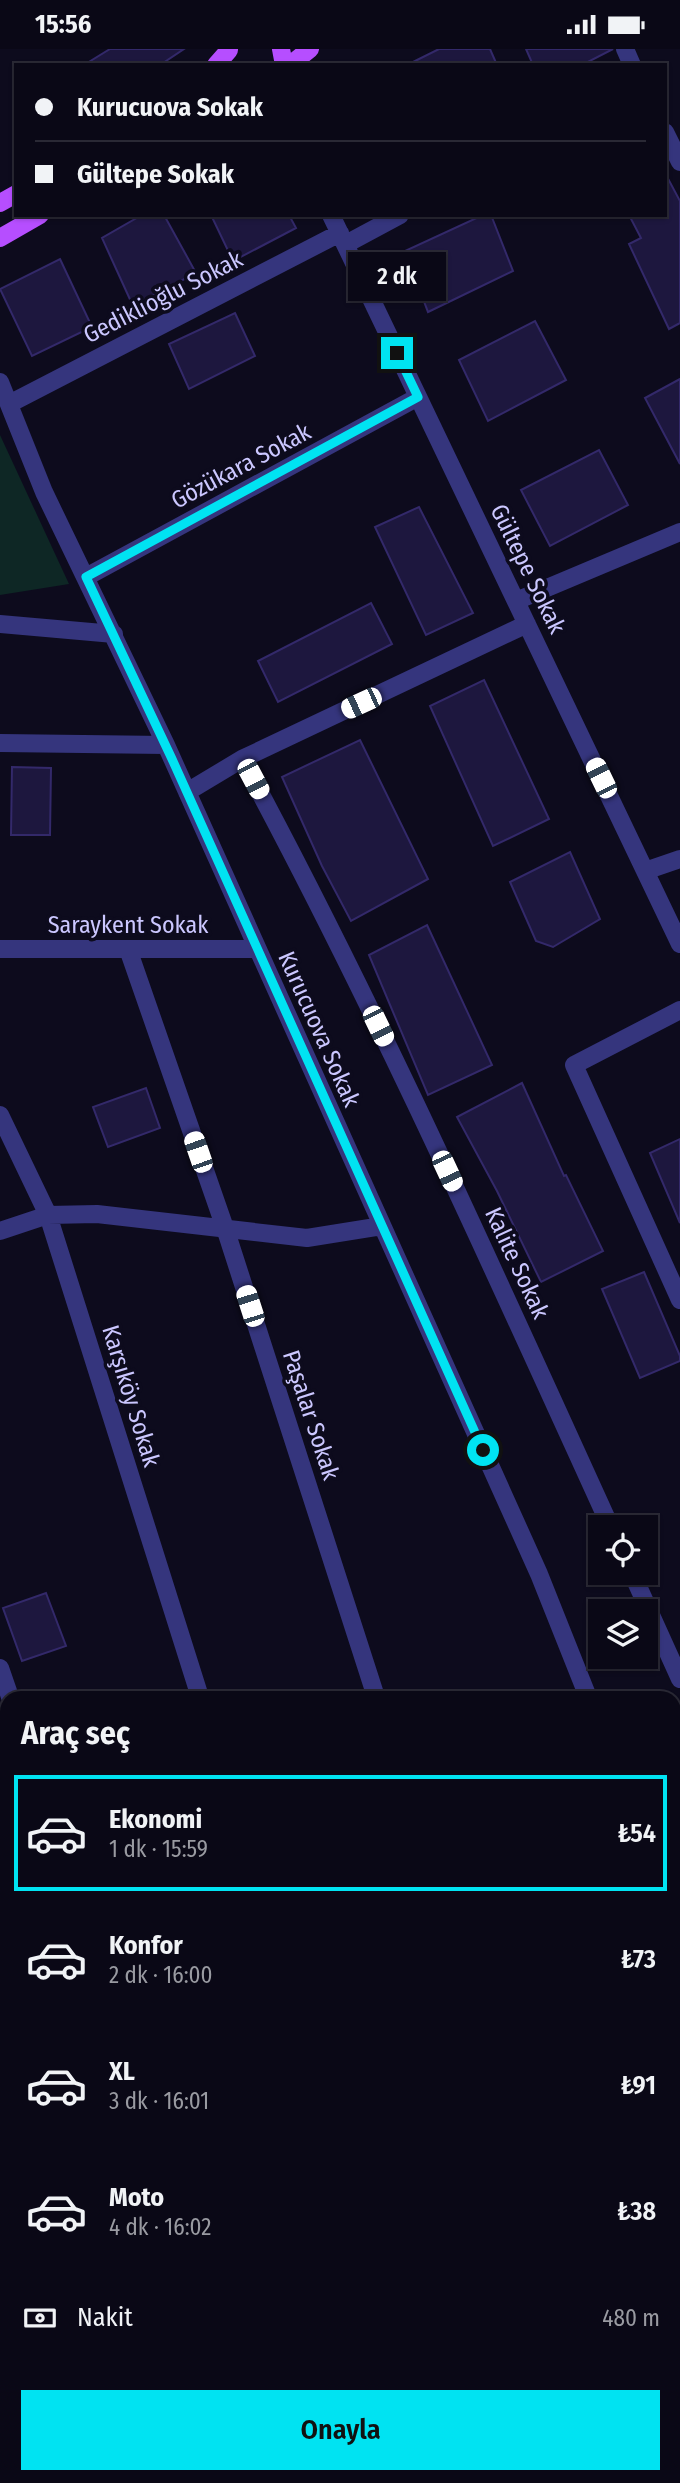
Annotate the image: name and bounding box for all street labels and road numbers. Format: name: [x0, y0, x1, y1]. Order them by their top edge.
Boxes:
street label: Gediklioğlu Sokak: [79, 244, 248, 349]
street label: Gözükara Sokak: [166, 417, 316, 515]
street label: Gültepe Sokak: [485, 500, 572, 639]
street label: Saraykent Sokak: [48, 911, 209, 939]
street label: Kurucuova Sokak: [272, 947, 366, 1112]
street label: Kalite Sokak: [479, 1203, 555, 1324]
street label: Karşıköy Sokak: [96, 1322, 166, 1471]
street label: Paşalar Sokak: [277, 1347, 345, 1484]

